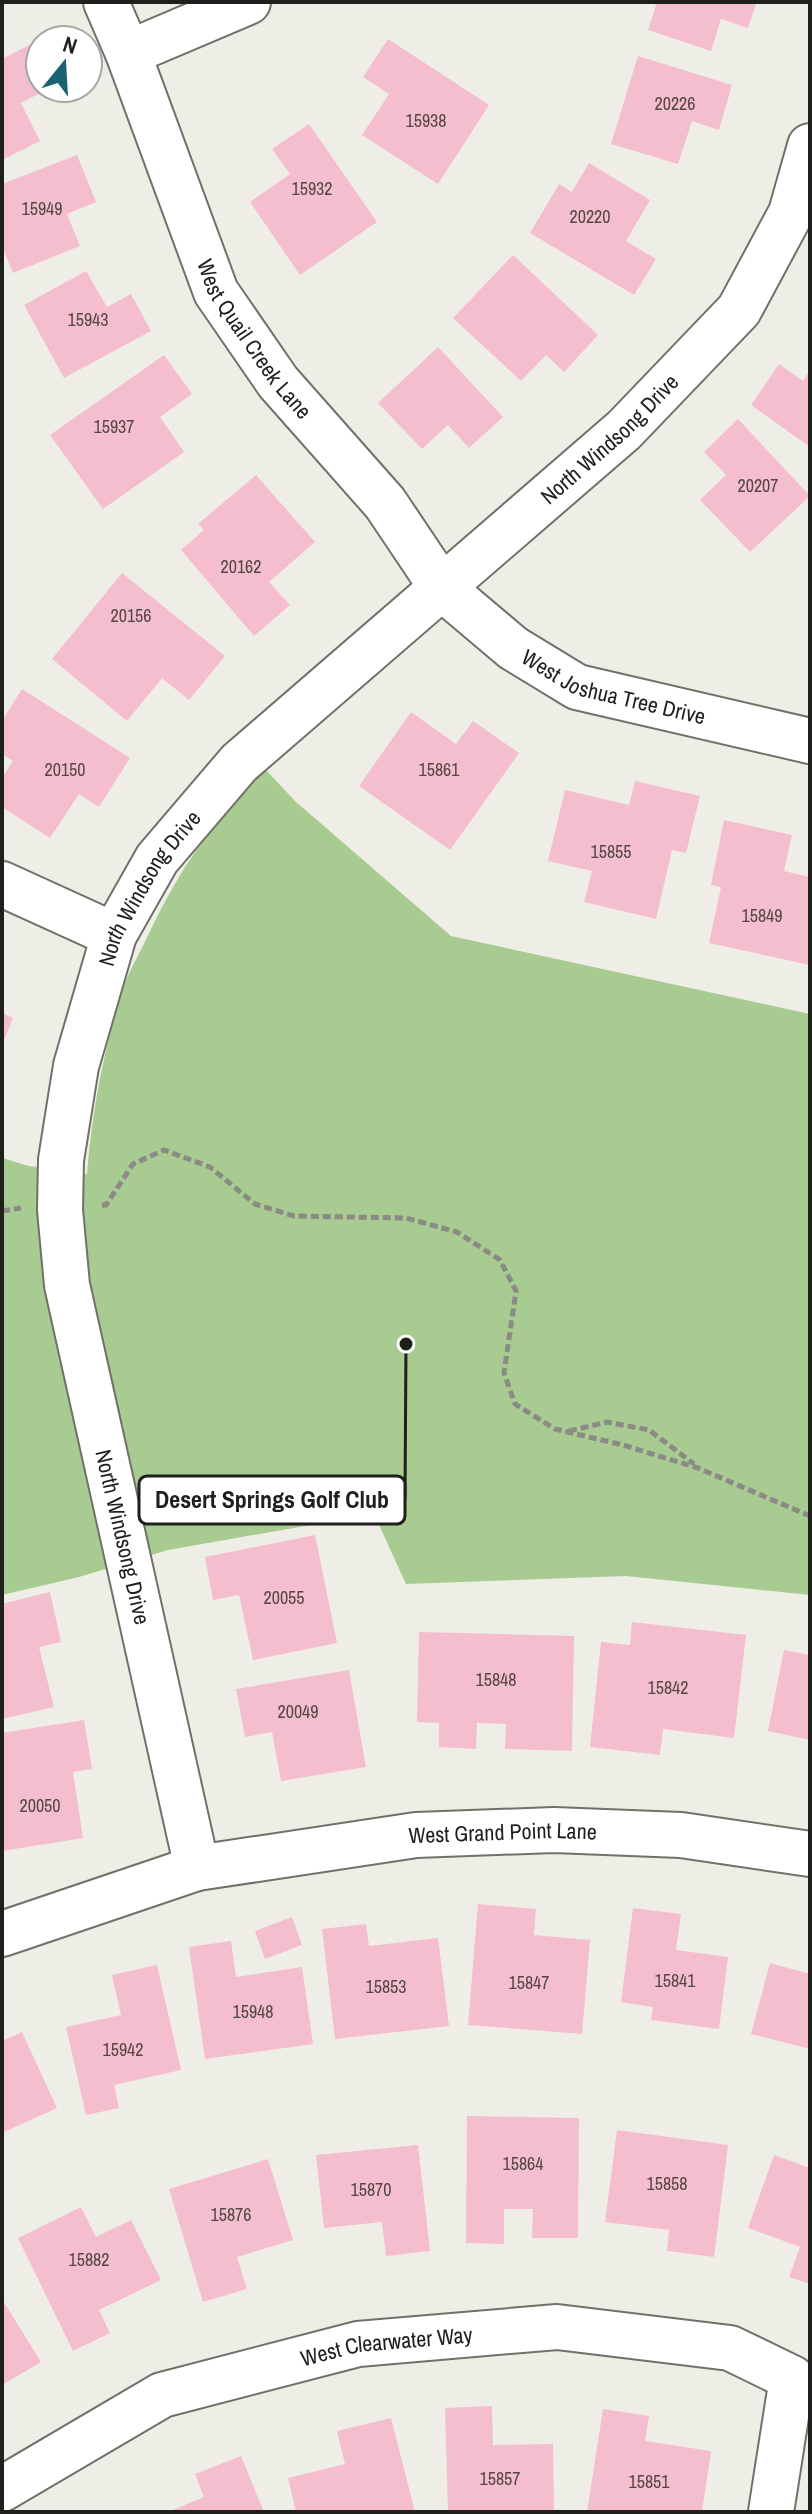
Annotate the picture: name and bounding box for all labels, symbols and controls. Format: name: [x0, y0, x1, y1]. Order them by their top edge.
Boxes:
north arrow: [24, 24, 104, 104]
text: N: [59, 29, 81, 61]
house number: 20226: [654, 91, 696, 116]
house number: 15938: [405, 108, 447, 133]
house number: 15932: [291, 176, 333, 201]
house number: 15949: [21, 196, 63, 221]
house number: 20220: [569, 204, 611, 229]
street label: West Quail Creek Lane: [190, 255, 319, 425]
house number: 15943: [67, 307, 109, 332]
street label: North Windsong Drive: [534, 367, 685, 511]
house number: 15937: [93, 414, 135, 439]
house number: 20207: [737, 473, 779, 498]
house number: 20162: [220, 554, 262, 579]
house number: 20156: [110, 603, 152, 628]
street label: West Joshua Tree Drive: [516, 642, 708, 731]
house number: 20150: [44, 757, 86, 782]
house number: 15861: [418, 757, 460, 782]
street label: North Windsong Drive: [91, 804, 207, 970]
house number: 15855: [590, 839, 632, 864]
house number: 15849: [741, 903, 783, 928]
street label: North Windsong Drive: [88, 1447, 158, 1627]
callout: Desert Springs Golf Club: [139, 1476, 405, 1524]
text: Desert Springs Golf Club: [155, 1483, 389, 1515]
house number: 20055: [263, 1585, 305, 1610]
house number: 15848: [475, 1667, 517, 1692]
house number: 15842: [647, 1675, 689, 1700]
house number: 20049: [277, 1699, 319, 1724]
house number: 20050: [19, 1793, 61, 1818]
street label: West Grand Point Lane: [408, 1815, 597, 1850]
house number: 15841: [654, 1968, 696, 1993]
house number: 15847: [508, 1970, 550, 1995]
house number: 15853: [365, 1974, 407, 1999]
house number: 15948: [232, 1999, 274, 2024]
house number: 15942: [102, 2037, 144, 2062]
house number: 15864: [502, 2151, 544, 2176]
house number: 15858: [646, 2171, 688, 2196]
house number: 15870: [350, 2177, 392, 2202]
house number: 15876: [210, 2202, 252, 2227]
house number: 15882: [68, 2247, 110, 2272]
street label: West Clearwater Way: [297, 2319, 474, 2373]
house number: 15857: [479, 2466, 521, 2491]
house number: 15851: [628, 2469, 670, 2494]

